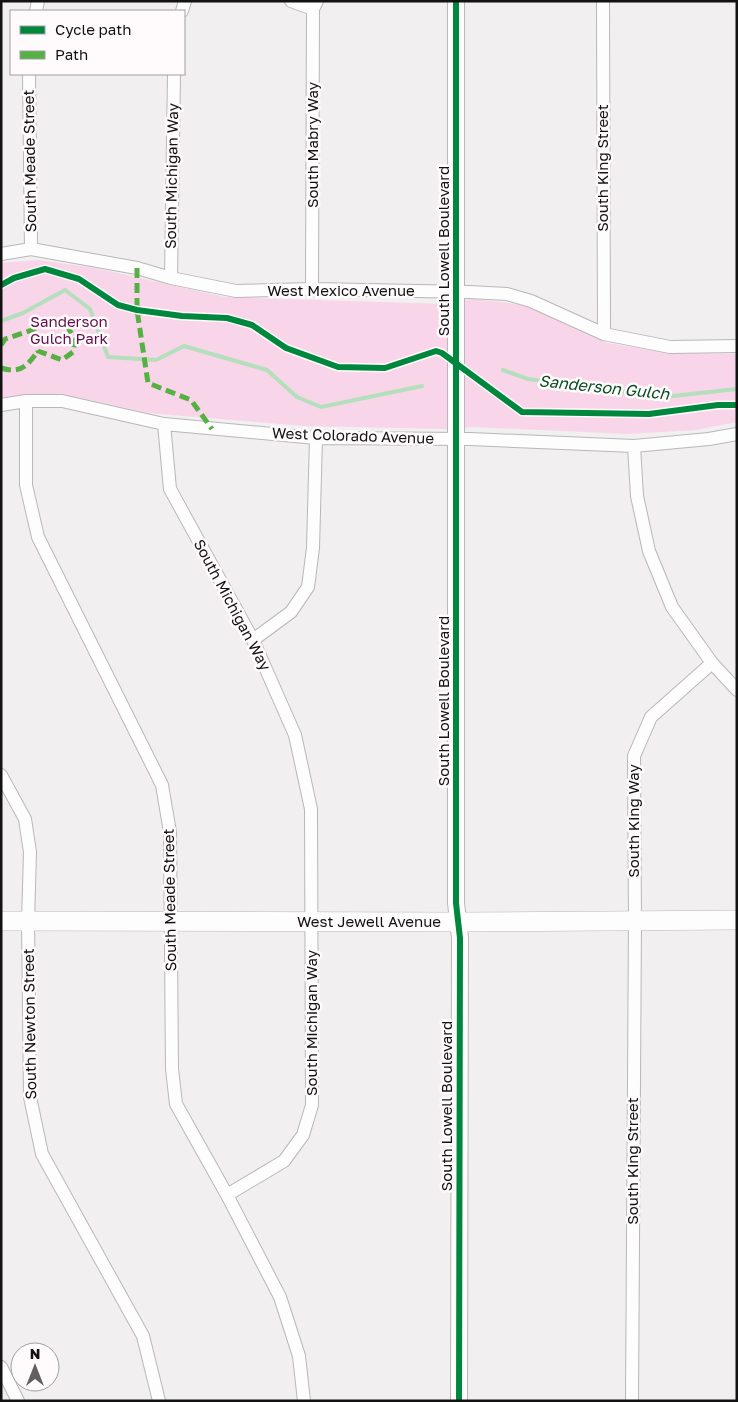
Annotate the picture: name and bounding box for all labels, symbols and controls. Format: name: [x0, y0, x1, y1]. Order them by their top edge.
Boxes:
legend: [10, 10, 185, 75]
text: Cycle path: [55, 20, 131, 38]
text: Path: [55, 45, 88, 63]
street label: South Mabry Way: [303, 81, 321, 208]
street label: South Meade Street: [19, 89, 39, 233]
street label: South Michigan Way: [161, 102, 181, 249]
street label: South King Street: [593, 104, 611, 232]
street label: South Lowell Boulevard: [434, 166, 452, 336]
street label: West Mexico Avenue: [267, 281, 415, 299]
park label: Sanderson Gulch Park: [30, 312, 108, 347]
water label: Sanderson Gulch: [538, 370, 671, 404]
street label: West Colorado Avenue: [272, 423, 435, 447]
street label: South Michigan Way: [191, 536, 275, 674]
street label: South Lowell Boulevard: [434, 616, 452, 786]
street label: South King Way: [624, 764, 642, 878]
street label: South Meade Street: [159, 828, 179, 972]
street label: West Jewell Avenue: [297, 912, 441, 930]
street label: South Newton Street: [19, 948, 39, 1100]
street label: South Michigan Way: [302, 949, 320, 1096]
street label: South Lowell Boulevard: [437, 1021, 455, 1191]
street label: South King Street: [623, 1097, 641, 1225]
north arrow: [10, 1342, 60, 1392]
text: N: [30, 1345, 40, 1362]

